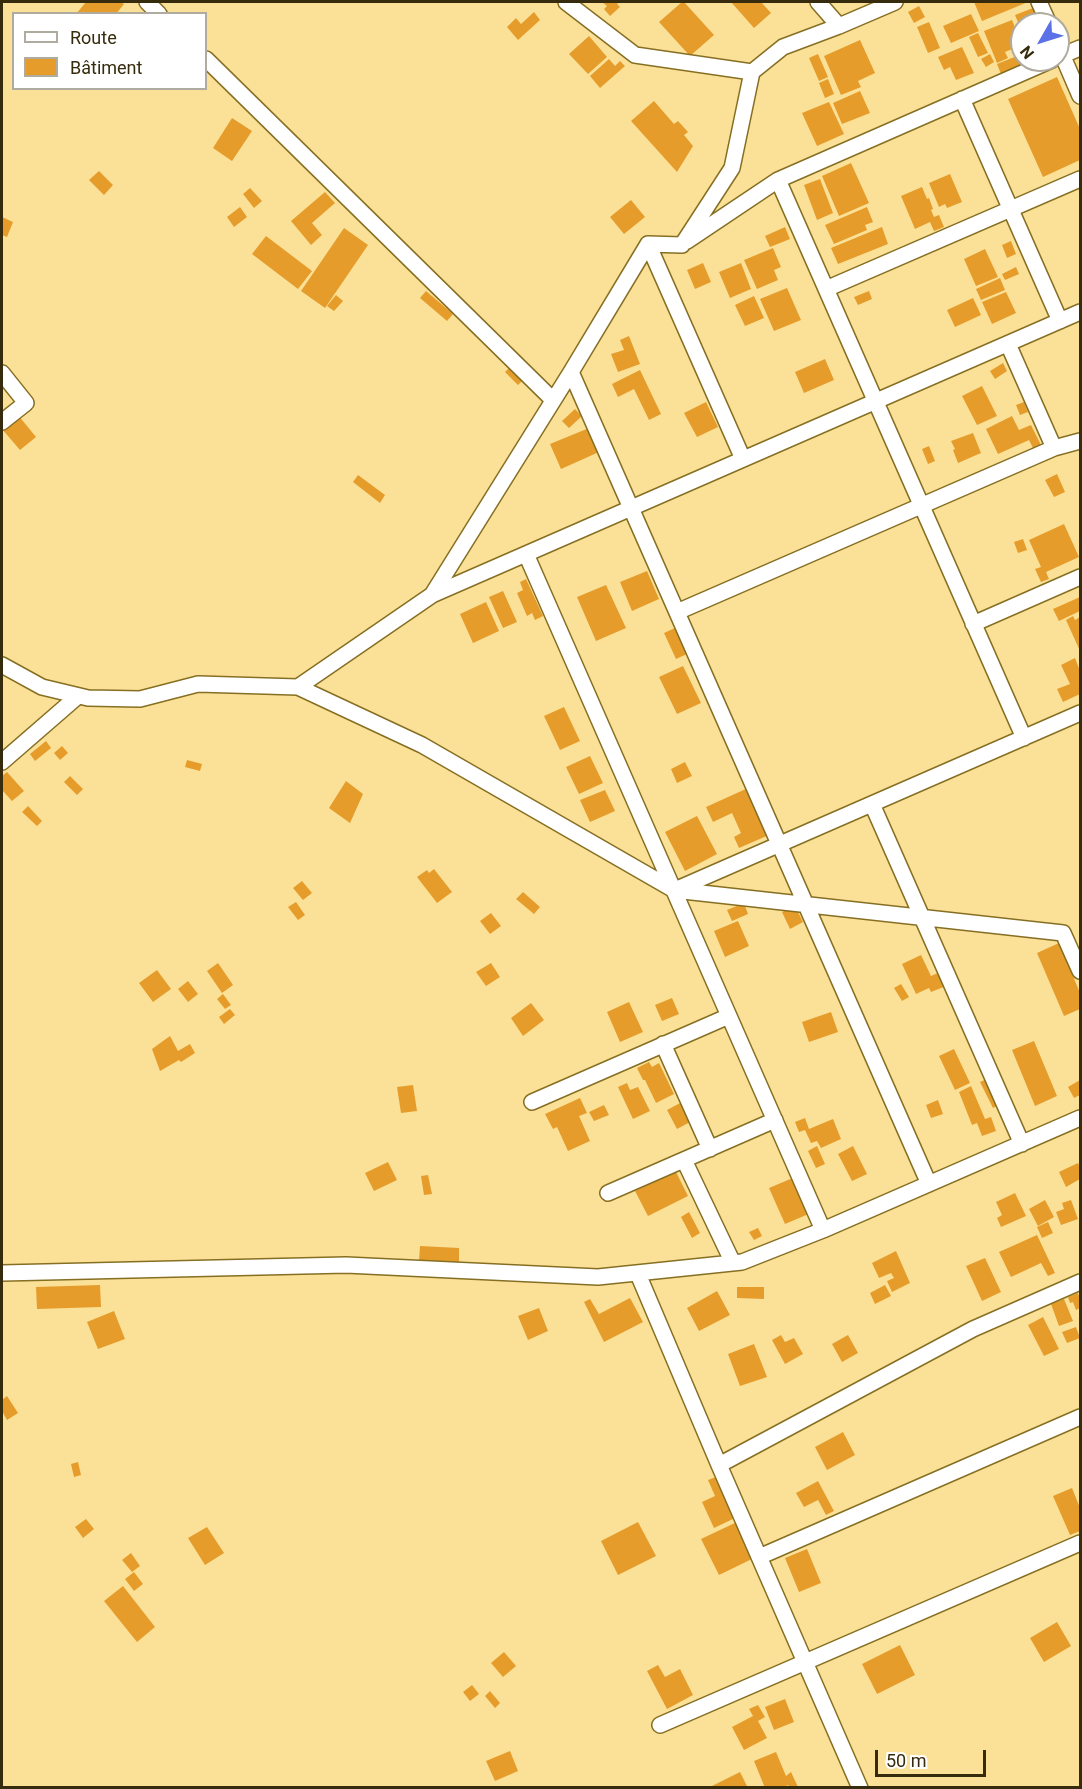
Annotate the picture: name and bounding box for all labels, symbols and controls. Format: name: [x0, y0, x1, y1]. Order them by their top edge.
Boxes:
legend: [12, 12, 207, 90]
north arrow: [1010, 12, 1070, 72]
text: Route: [70, 27, 117, 48]
text: N: [1016, 42, 1038, 63]
text: Bâtiment: [70, 57, 142, 78]
scale bar: [878, 1738, 989, 1776]
text: 50 m: [886, 1750, 926, 1771]

